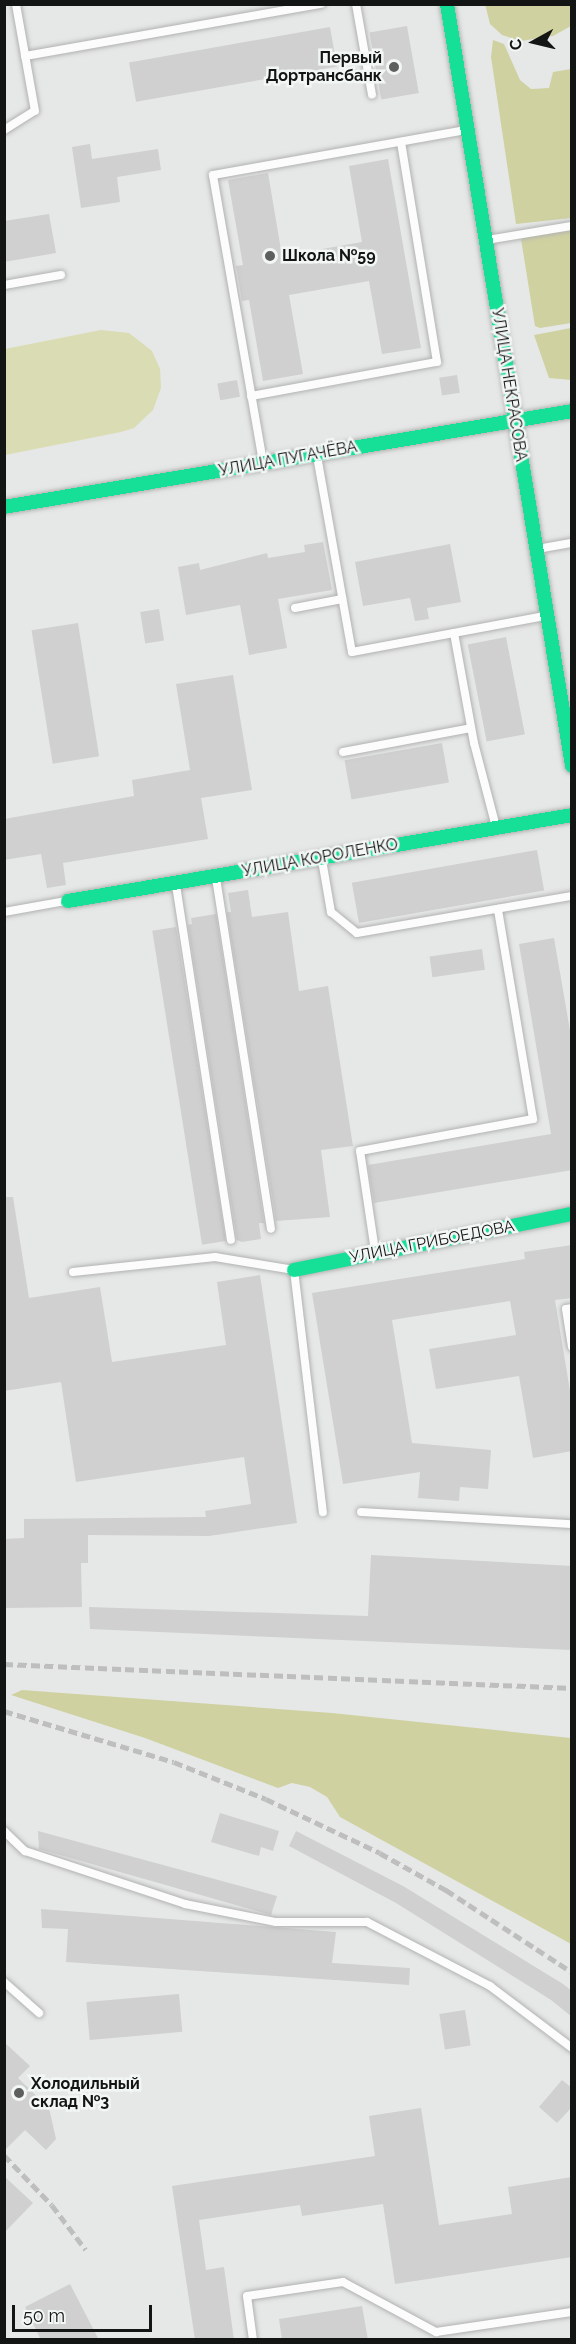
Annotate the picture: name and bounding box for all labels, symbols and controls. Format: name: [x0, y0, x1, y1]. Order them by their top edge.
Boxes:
north arrow: [504, 12, 564, 72]
text: С: [506, 38, 526, 51]
place label: Первый Дортрансбанк: [266, 48, 382, 86]
marker: Первый Дортрансбанк: [387, 60, 401, 74]
place label: Школа №59: [282, 246, 376, 266]
marker: Школа №59: [263, 249, 277, 263]
street label: УЛИЦА НЕКРАСОВА: [487, 307, 531, 463]
street label: УЛИЦА ПУГАЧЁВА: [217, 437, 359, 481]
street label: УЛИЦА КОРОЛЕНКО: [240, 835, 400, 881]
street label: УЛИЦА ГРИБОЕДОВА: [348, 1217, 516, 1267]
place label: Холодильный склад №3: [31, 2074, 140, 2112]
marker: Холодильный склад №3: [12, 2086, 26, 2100]
scale bar: [15, 2293, 154, 2331]
text: 50 m: [23, 2305, 65, 2326]

